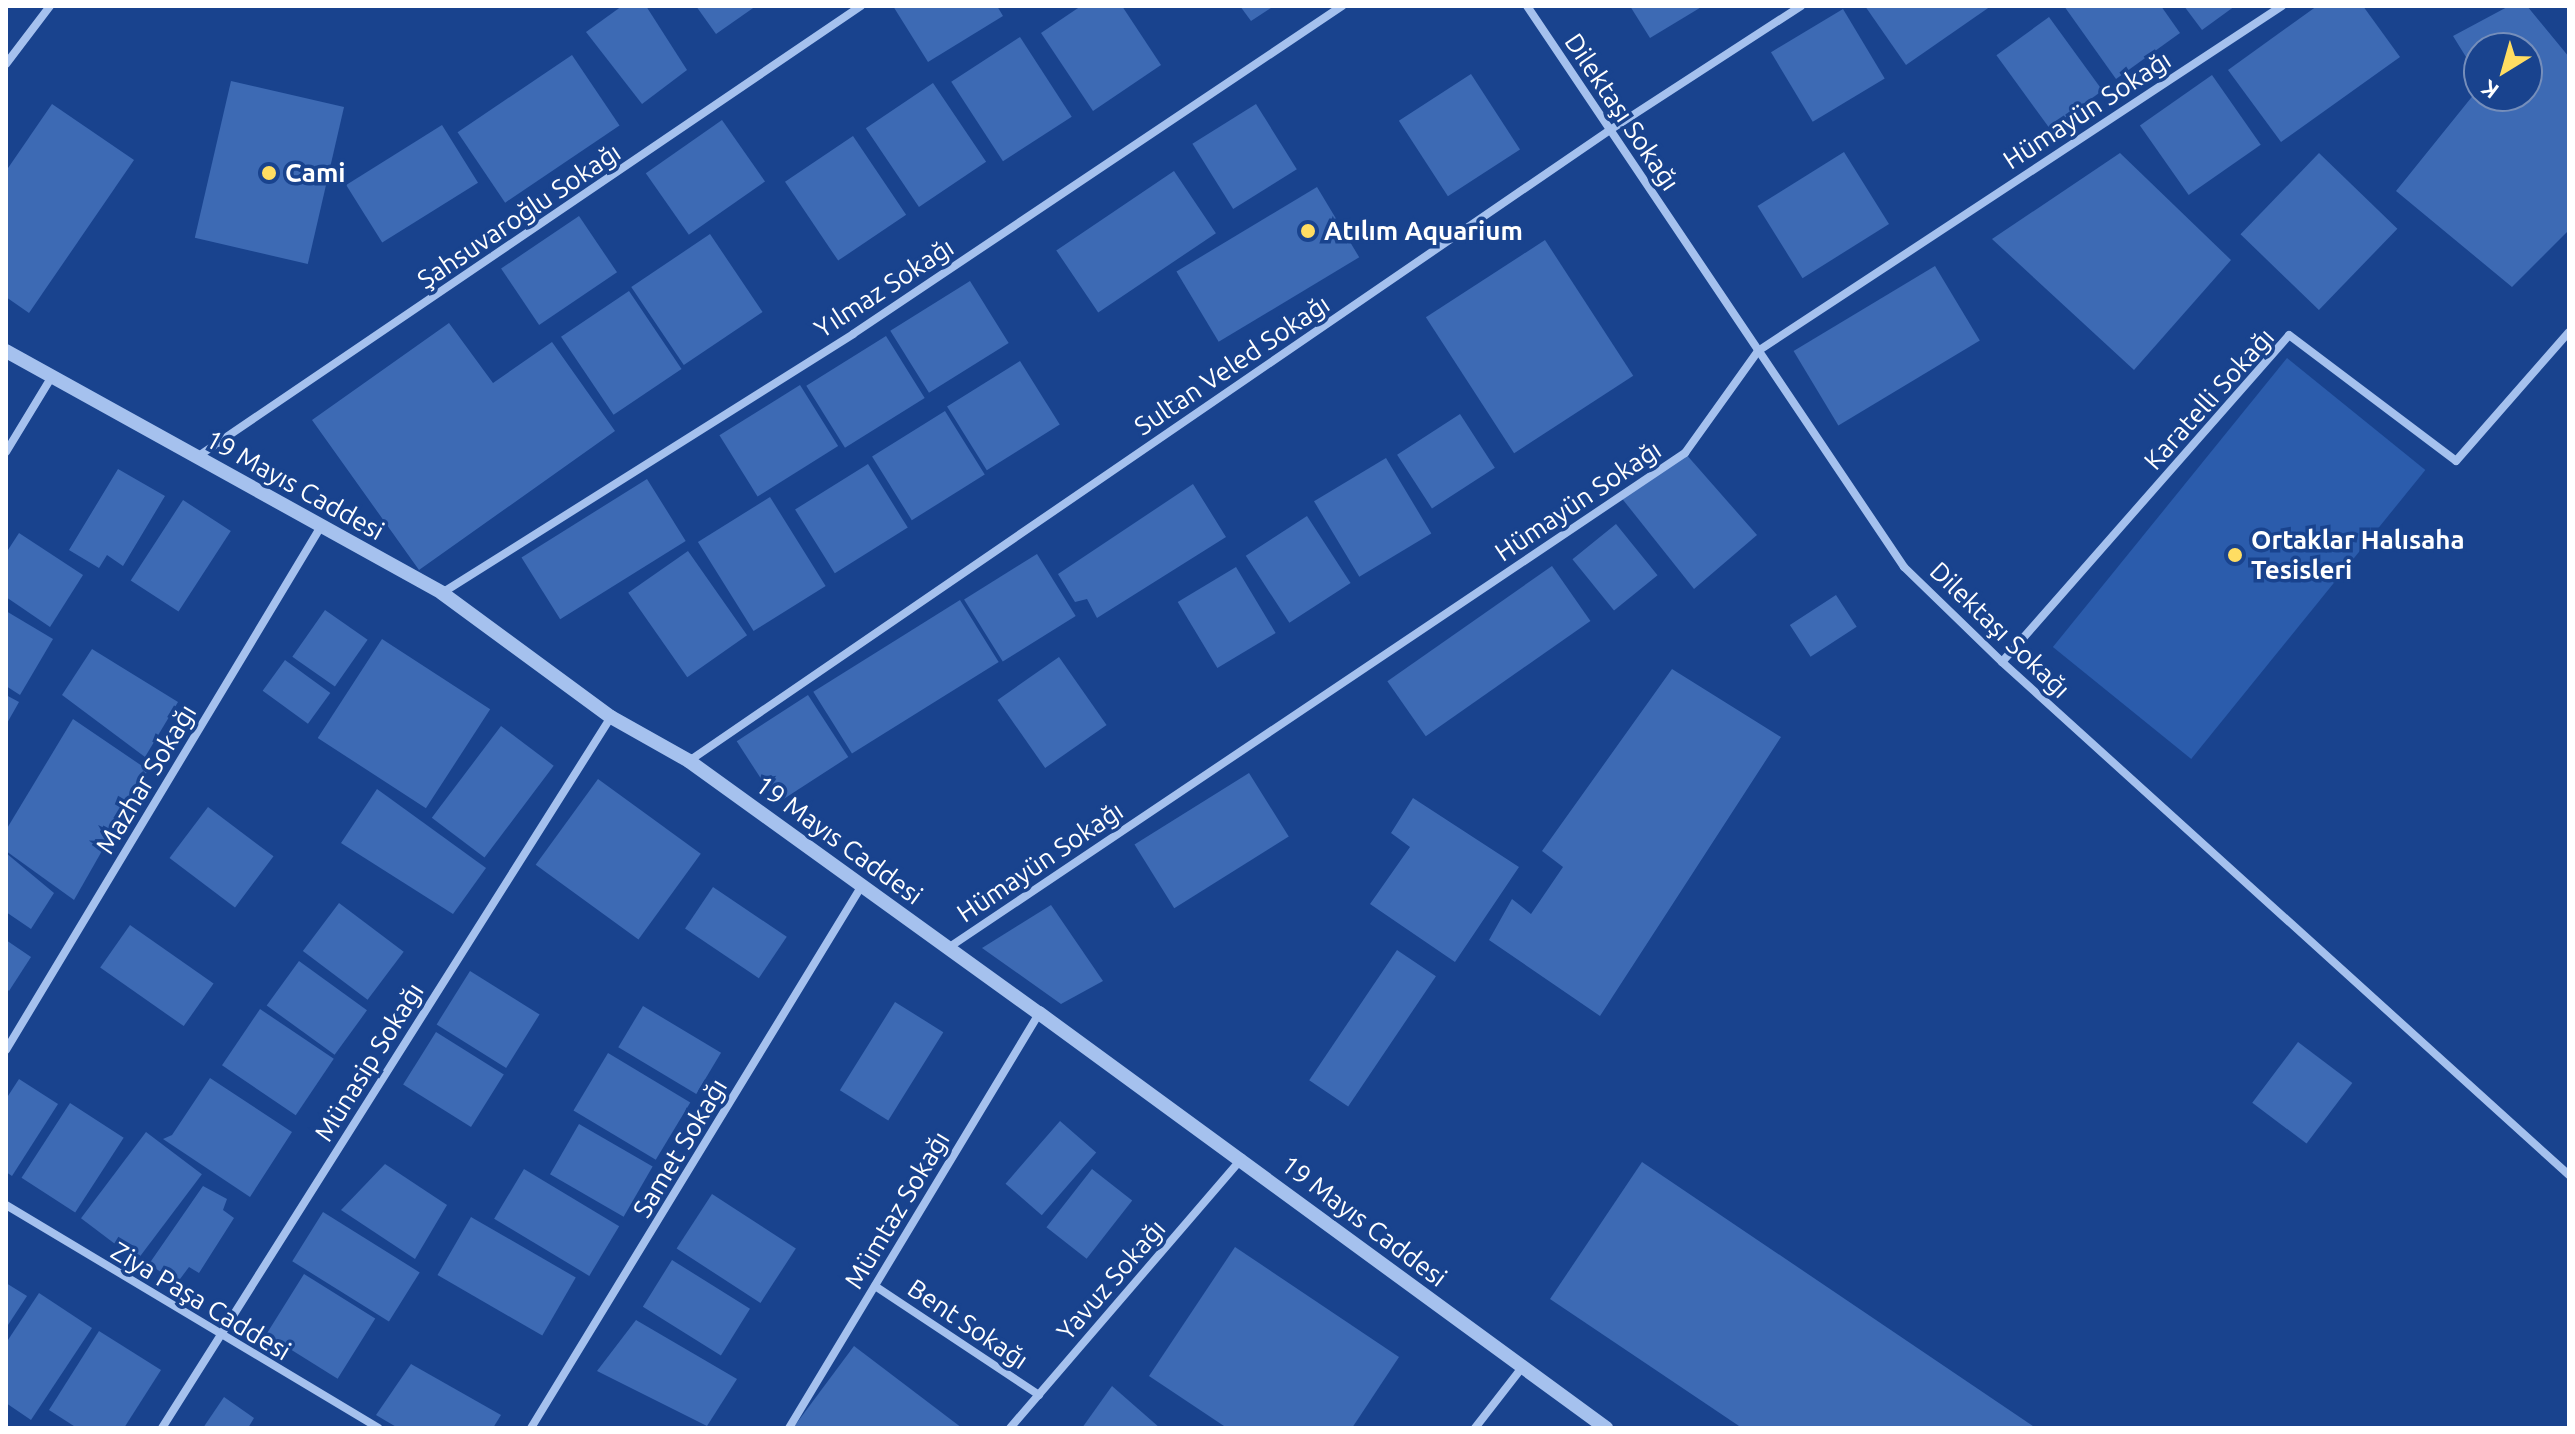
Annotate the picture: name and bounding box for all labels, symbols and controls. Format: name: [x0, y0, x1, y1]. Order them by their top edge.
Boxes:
street label: Dilektaşı Sokağı: [1558, 28, 1686, 196]
north arrow: [2463, 32, 2543, 112]
street label: Hümayün Sokağı: [1997, 44, 2177, 176]
text: K: [2476, 76, 2503, 104]
street label: Şahsuvaroğlu Sokağı: [412, 136, 626, 296]
place label: Cami: [285, 157, 346, 189]
marker: Cami: [260, 164, 278, 182]
place label: Atılım Aquarium: [1324, 215, 1523, 247]
marker: Atılım Aquarium: [1299, 222, 1317, 240]
street label: Yılmaz Sokağı: [809, 231, 959, 345]
street label: Sultan Veled Sokağı: [1129, 288, 1335, 442]
street label: Karatelli Sokağı: [2137, 322, 2281, 476]
street label: 19 Mayıs Caddesi: [200, 423, 390, 547]
street label: Hümayün Sokağı: [1489, 434, 1667, 568]
place label: Ortaklar Halısaha Tesisleri: [2251, 524, 2465, 586]
marker: Ortaklar Halısaha Tesisleri: [2226, 546, 2244, 564]
street label: Dilektaşı Sokağı: [1923, 555, 2077, 705]
street label: Mazhar Sokağı: [89, 699, 203, 859]
street label: 19 Mayıs Caddesi: [749, 769, 929, 911]
street label: Hümayün Sokağı: [951, 795, 1129, 929]
street label: Münasip Sokağı: [308, 977, 430, 1147]
street label: Samet Sokağı: [626, 1073, 734, 1223]
street label: Mümtaz Sokağı: [838, 1126, 956, 1294]
street label: 19 Mayıs Caddesi: [1275, 1149, 1453, 1293]
street label: Yavuz Sokağı: [1050, 1213, 1172, 1347]
street label: Ziya Paşa Caddesi: [106, 1235, 296, 1367]
street label: Bent Sokağı: [902, 1272, 1034, 1376]

